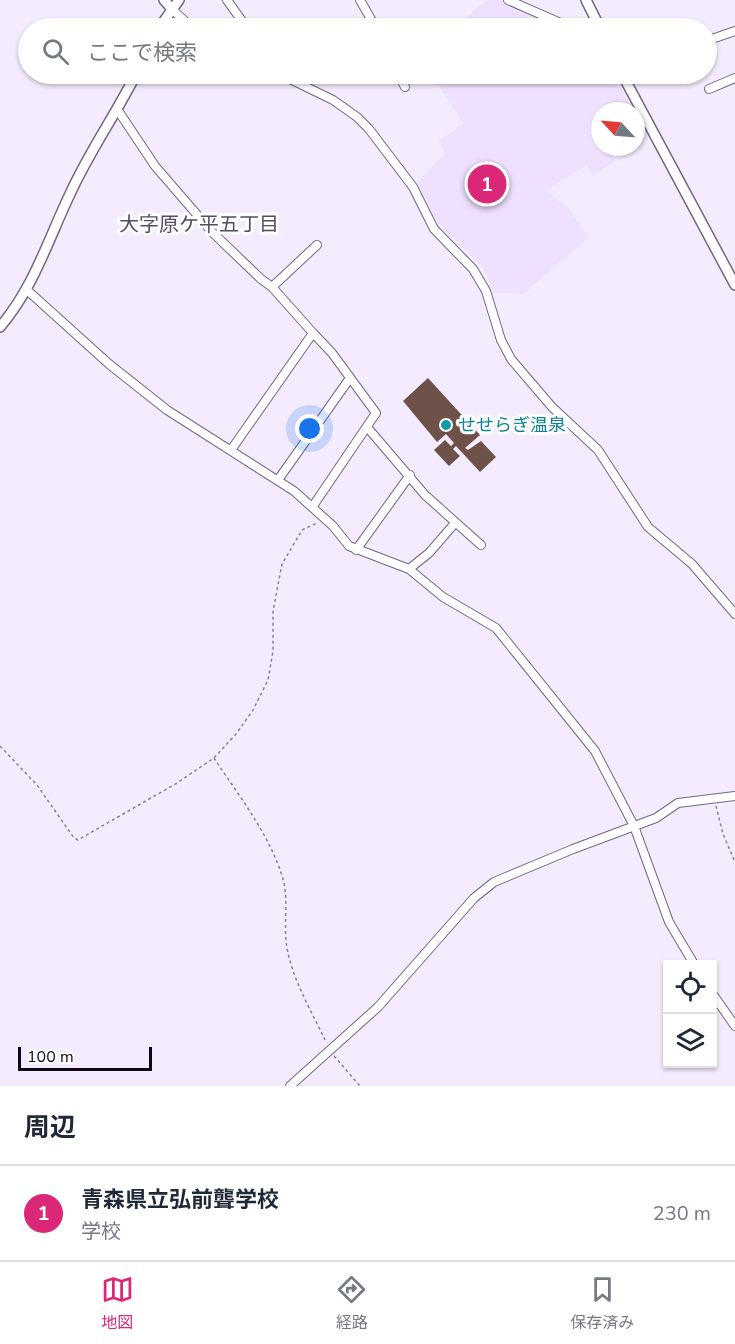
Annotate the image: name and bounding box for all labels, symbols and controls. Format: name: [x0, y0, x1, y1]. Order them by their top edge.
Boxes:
search box: [18, 18, 717, 84]
icon: search: [39, 35, 72, 68]
text: ここで検索: [87, 38, 197, 68]
north arrow: [591, 102, 645, 156]
pin: 1: [468, 162, 506, 207]
district label: 大字原ケ平五丁目: [119, 211, 279, 238]
place label: せせらぎ温泉: [458, 413, 566, 437]
your location: [295, 414, 324, 443]
marker: せせらぎ温泉: [439, 418, 453, 432]
map controls: [663, 960, 717, 1068]
button: locate: [663, 960, 717, 1014]
button: layers: [663, 1014, 717, 1068]
scale bar: [18, 1044, 152, 1072]
text: 100 m: [27, 1046, 74, 1068]
text: 周辺: [24, 1110, 76, 1145]
text: 青森県立弘前聾学校: [81, 1185, 279, 1215]
text: 1: [38, 1200, 50, 1227]
text: 230 m: [653, 1200, 711, 1227]
text: 学校: [81, 1218, 121, 1245]
tab: 地図: [101, 1273, 134, 1334]
tab: 経路: [335, 1273, 368, 1334]
tab: 保存済み: [570, 1273, 634, 1334]

